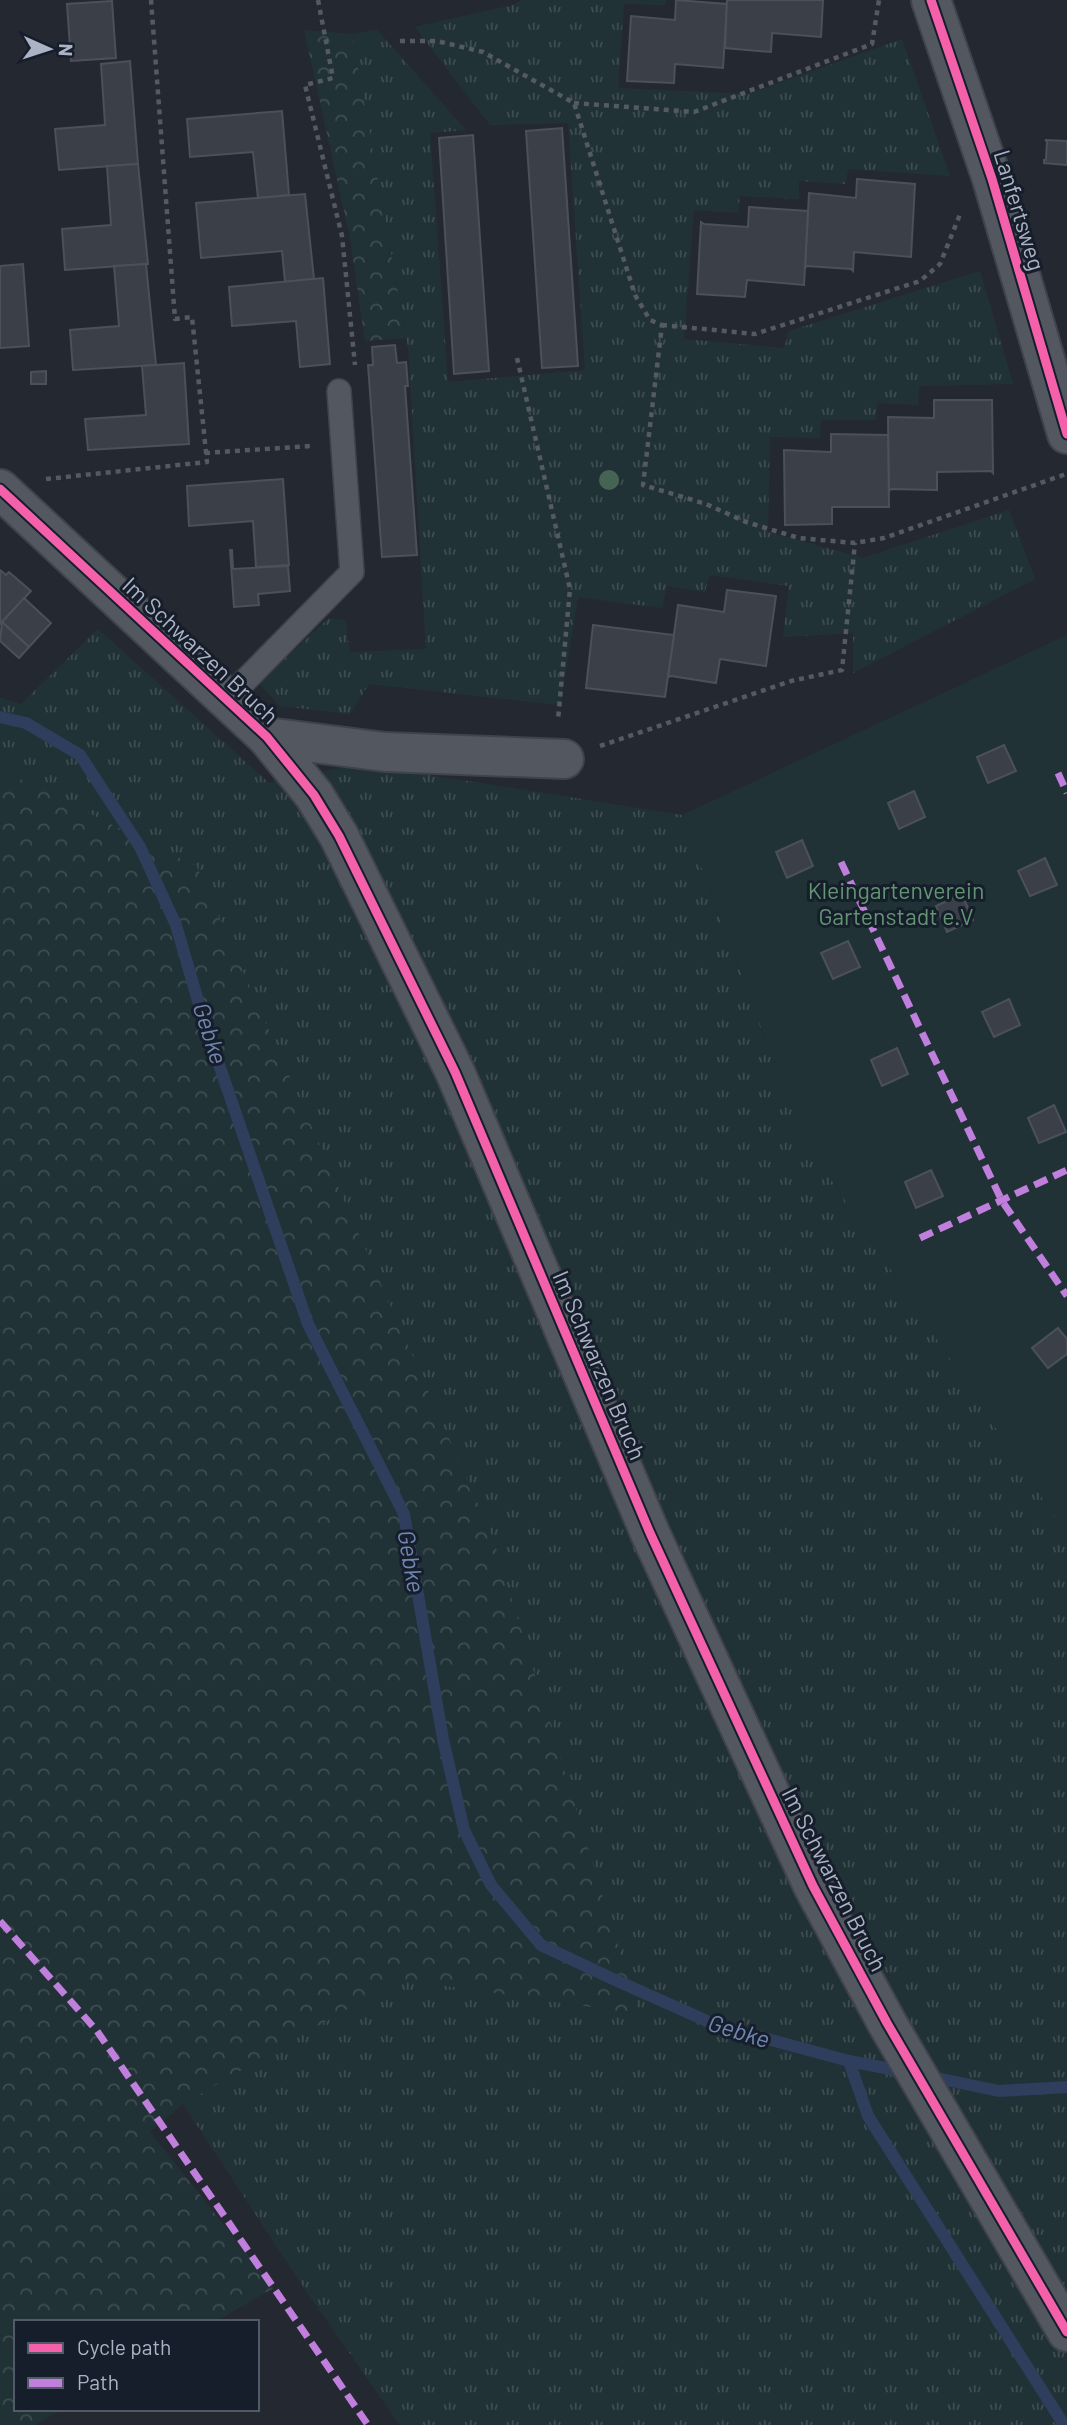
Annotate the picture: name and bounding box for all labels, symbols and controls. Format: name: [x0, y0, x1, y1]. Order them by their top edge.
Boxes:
north arrow: [14, 14, 84, 84]
text: N: [55, 43, 78, 57]
street label: Lanfertsweg: [988, 146, 1052, 274]
street label: Im Schwarzen Bruch: [117, 571, 285, 729]
park label: Kleingartenverein Gartenstadt e.V: [808, 876, 984, 930]
water label: Gebke: [187, 999, 235, 1067]
street label: Im Schwarzen Bruch: [548, 1266, 652, 1464]
water label: Gebke: [392, 1527, 432, 1595]
street label: Im Schwarzen Bruch: [777, 1782, 893, 1976]
water label: Gebke: [705, 2007, 773, 2053]
legend: [14, 2320, 259, 2411]
text: Cycle path: [77, 2334, 171, 2359]
text: Path: [77, 2369, 119, 2394]

